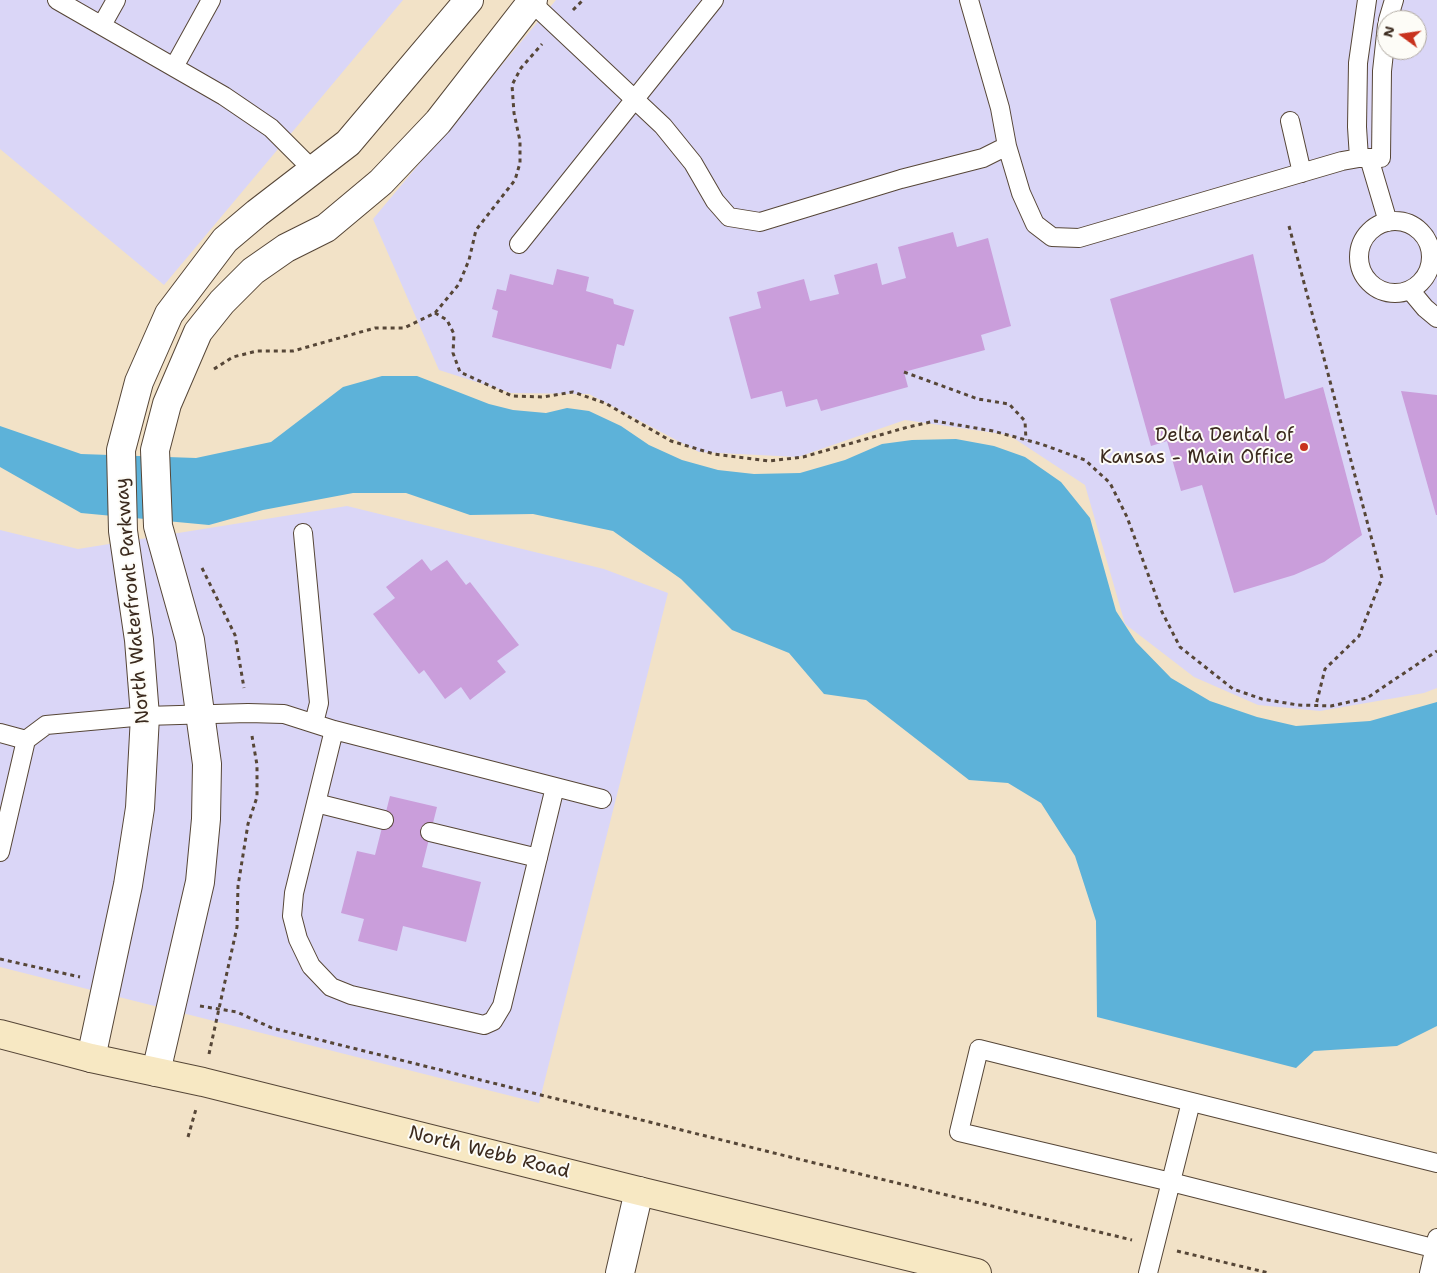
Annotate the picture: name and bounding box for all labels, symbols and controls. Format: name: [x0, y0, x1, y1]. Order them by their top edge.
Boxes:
north arrow: [1377, 10, 1427, 60]
text: N: [1378, 24, 1398, 39]
place label: Delta Dental of Kansas - Main Office: [1100, 425, 1294, 469]
marker: Delta Dental of Kansas - Main Office: [1298, 441, 1310, 453]
street label: North Waterfront Parkway: [111, 477, 155, 725]
street label: North Webb Road: [406, 1122, 572, 1184]

